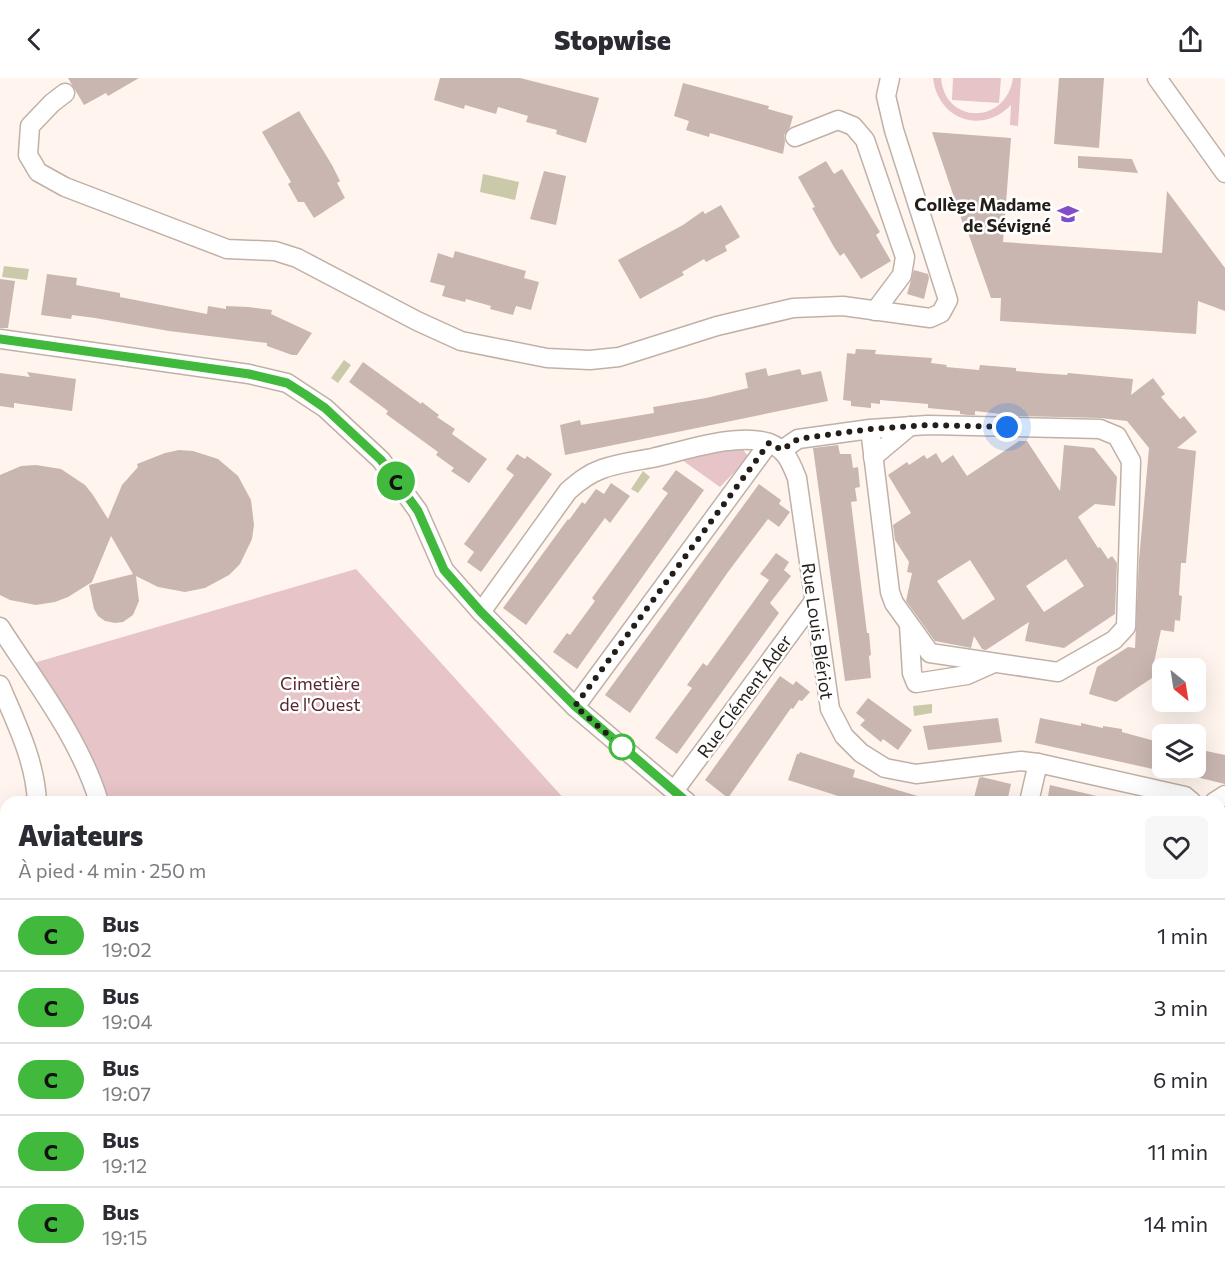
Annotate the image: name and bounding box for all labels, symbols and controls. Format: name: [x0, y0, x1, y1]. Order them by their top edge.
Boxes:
icon: back: [18, 23, 51, 56]
text: Stopwise: [554, 23, 671, 56]
icon: share: [1174, 23, 1207, 56]
place label: Collège Madame de Sévigné: [914, 193, 1051, 236]
school or university icon: Collège Madame de Sévigné: [1056, 202, 1080, 226]
your location: [992, 412, 1022, 442]
line badge: C: [376, 462, 416, 500]
text: C: [389, 469, 403, 494]
street label: Rue Louis Blériot: [798, 561, 838, 701]
street label: Rue Clément Ader: [692, 630, 796, 762]
north arrow: [1152, 658, 1206, 712]
map controls: [1152, 658, 1206, 778]
park label: Cimetière de l'Ouest: [279, 672, 361, 715]
button: layers: [1152, 724, 1206, 778]
unlabelled marker: [609, 734, 635, 760]
button: heart: [1145, 816, 1208, 879]
text: Aviateurs: [18, 818, 143, 852]
text: À pied · 4 min · 250 m: [18, 858, 206, 882]
text: Bus: [102, 910, 139, 937]
text: 1 min: [1157, 922, 1208, 949]
text: C: [44, 923, 58, 948]
text: 19:02: [102, 937, 152, 961]
text: Bus: [102, 982, 139, 1009]
text: 3 min: [1154, 994, 1208, 1021]
text: C: [44, 995, 58, 1020]
text: 19:04: [102, 1009, 152, 1033]
text: Bus: [102, 1054, 139, 1081]
text: 6 min: [1153, 1066, 1208, 1093]
text: C: [44, 1067, 58, 1092]
text: 19:07: [102, 1081, 151, 1105]
text: Bus: [102, 1126, 139, 1153]
text: 11 min: [1148, 1138, 1208, 1165]
text: C: [44, 1139, 58, 1164]
text: 19:12: [102, 1153, 147, 1177]
text: Bus: [102, 1198, 139, 1225]
text: 14 min: [1144, 1210, 1208, 1237]
text: C: [44, 1211, 58, 1236]
text: 19:15: [102, 1225, 147, 1249]

